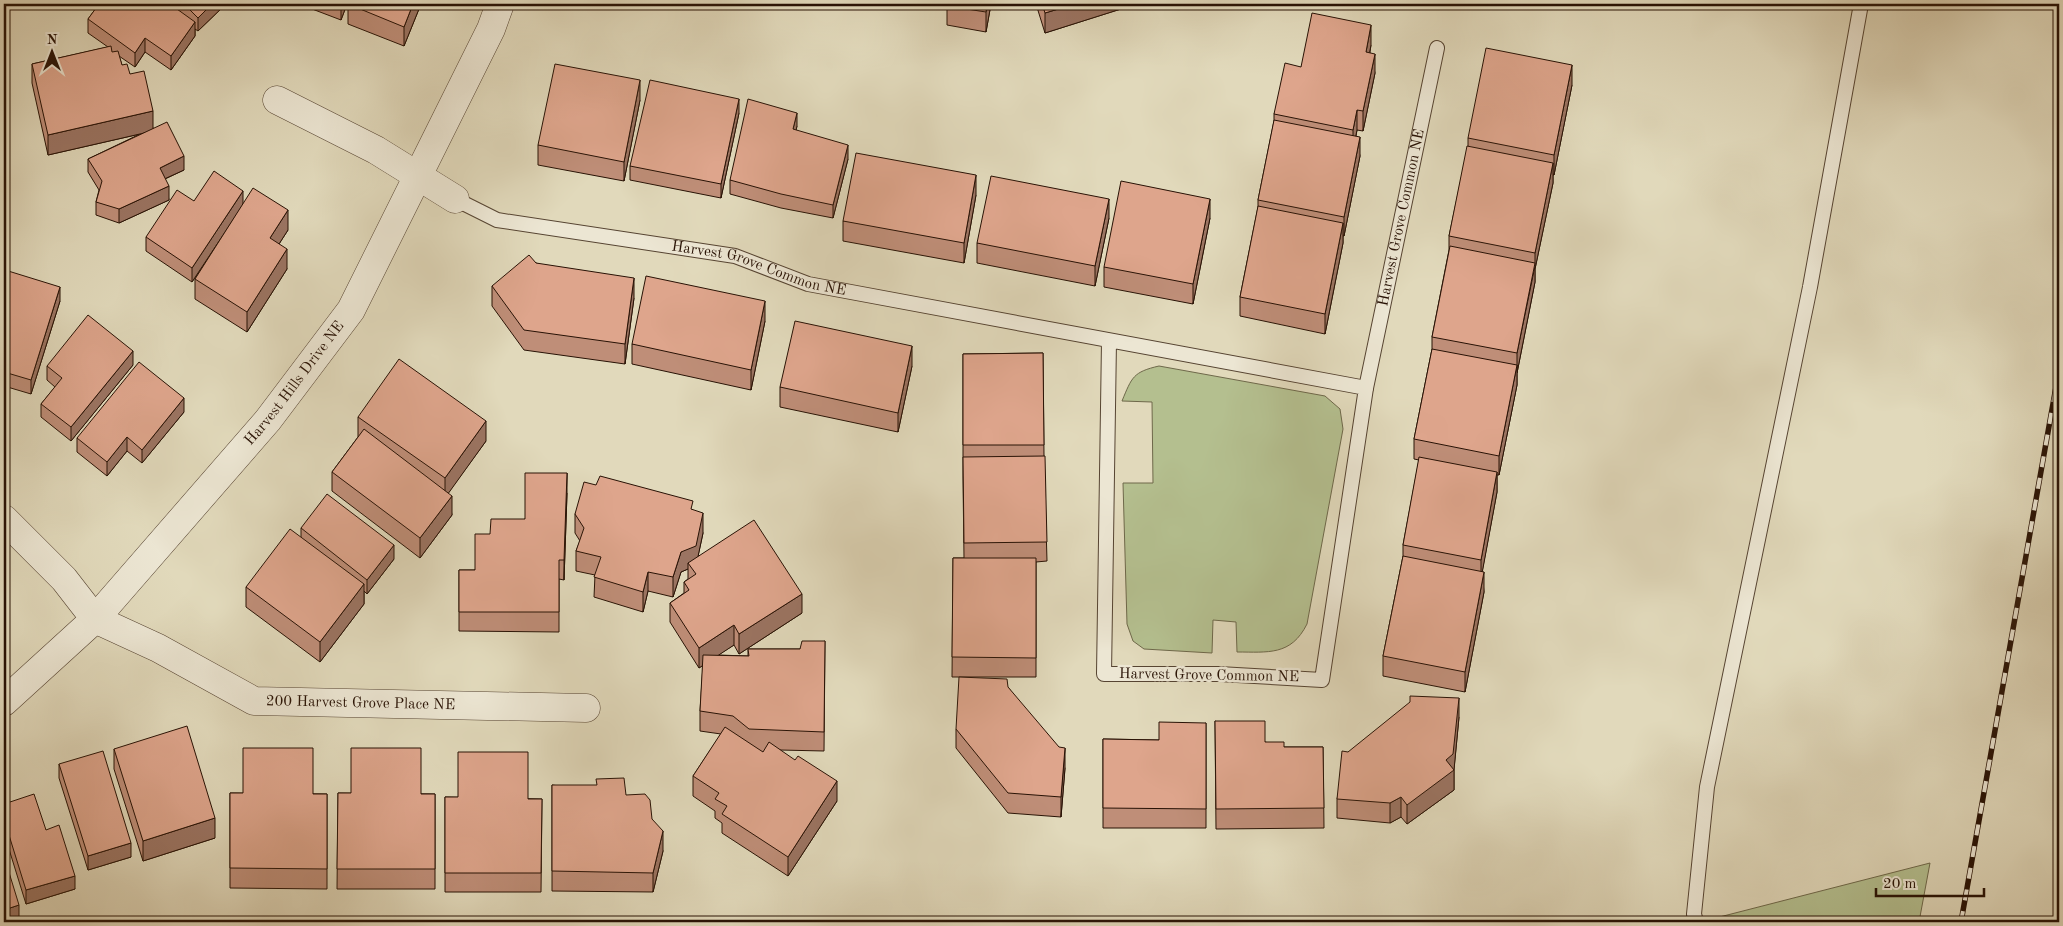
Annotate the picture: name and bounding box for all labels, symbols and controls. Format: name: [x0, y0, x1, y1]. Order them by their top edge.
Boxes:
north arrow: [28, 28, 78, 78]
text: N: [47, 33, 58, 47]
street label: Harvest Grove Common NE: [1376, 128, 1427, 308]
street label: Harvest Grove Common NE: [671, 239, 847, 298]
street label: Harvest Hills Drive NE: [242, 319, 347, 448]
street label: Harvest Grove Common NE: [1119, 667, 1299, 685]
street label: 200 Harvest Grove Place NE: [266, 694, 455, 713]
scale bar: [1876, 866, 1983, 898]
text: 20 m: [1883, 877, 1917, 892]

